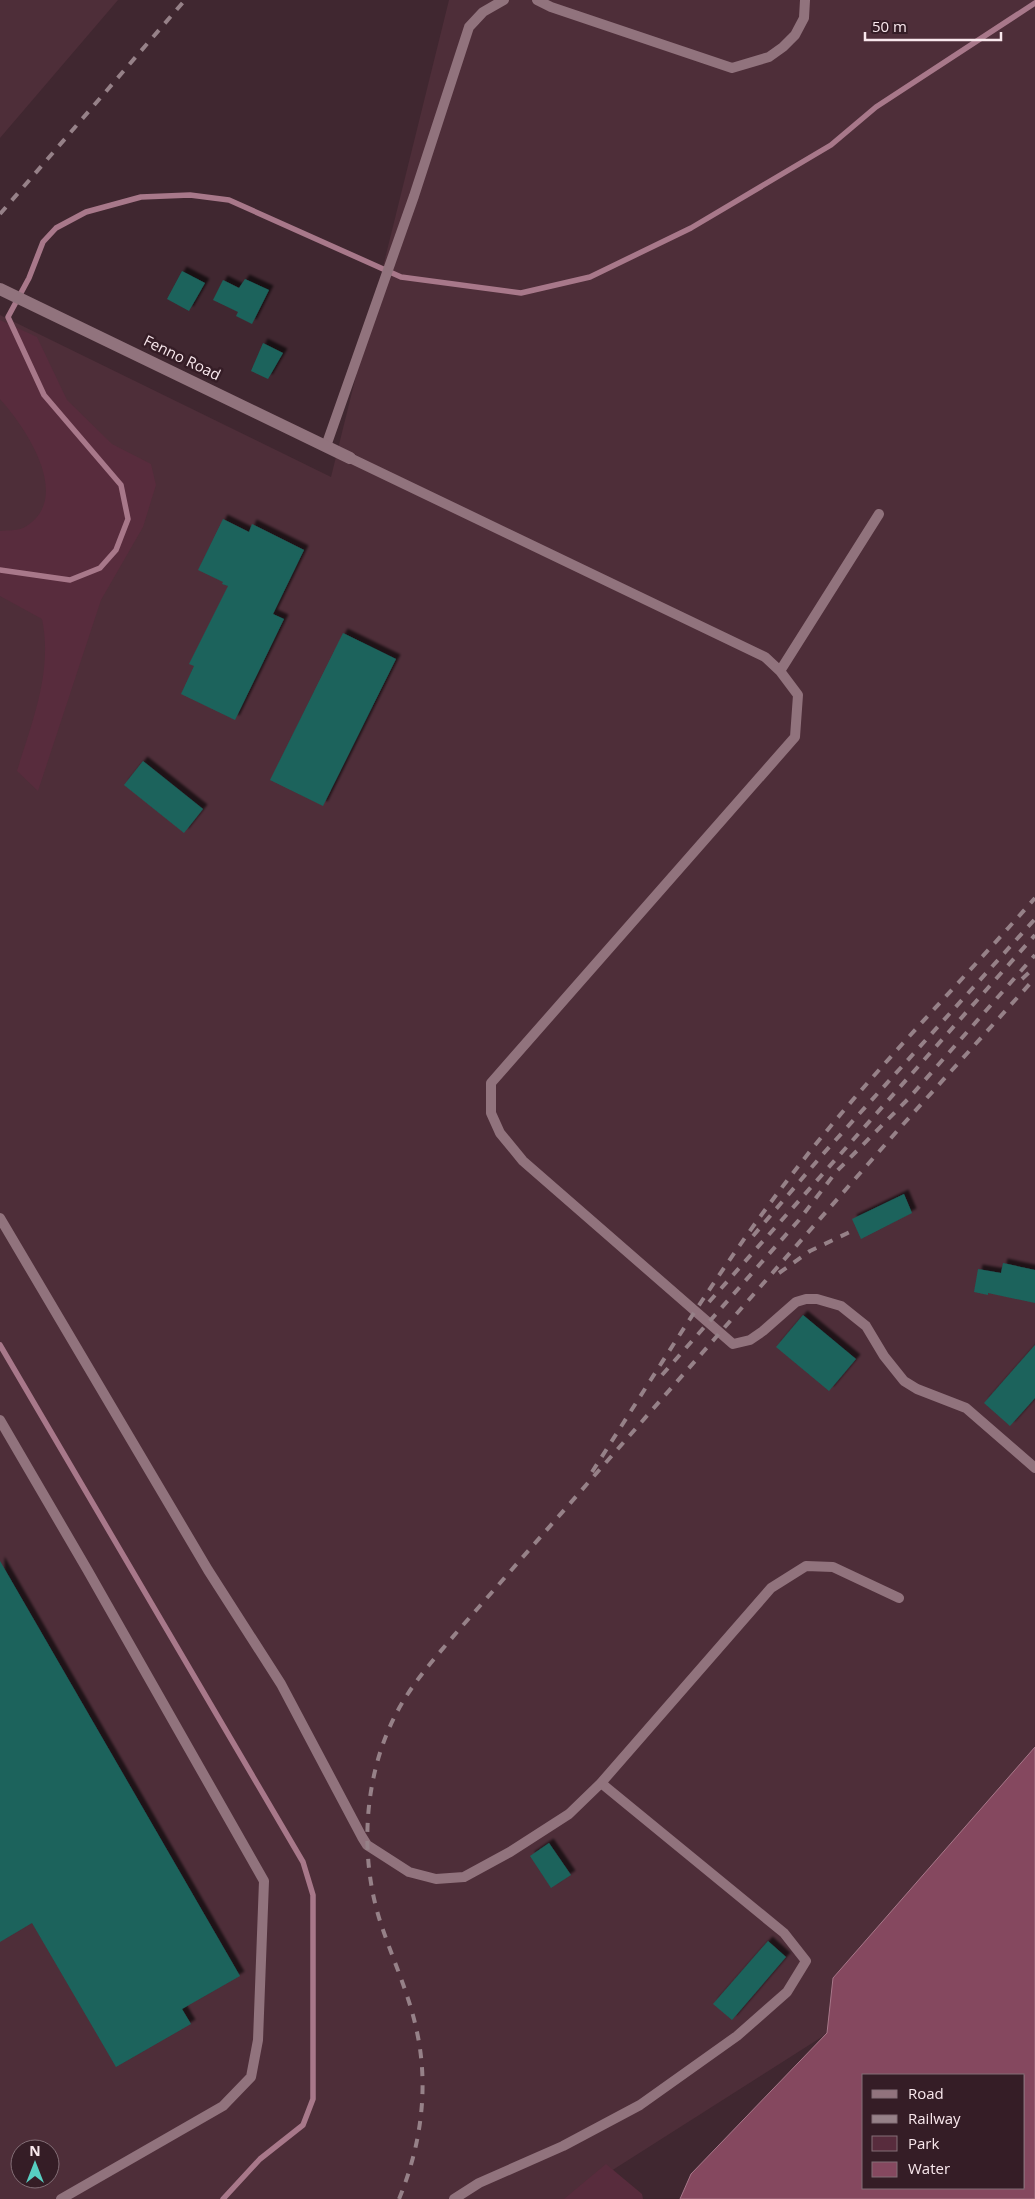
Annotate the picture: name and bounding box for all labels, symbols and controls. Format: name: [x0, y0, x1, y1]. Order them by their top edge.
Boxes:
scale bar: [865, 10, 1001, 42]
text: 50 m: [872, 16, 907, 36]
street label: Fenno Road: [141, 330, 224, 384]
legend: [862, 2074, 1025, 2189]
text: Road: [908, 2083, 944, 2103]
text: Railway: [908, 2108, 961, 2128]
text: Park: [908, 2133, 939, 2153]
north arrow: [10, 2139, 60, 2189]
text: N: [29, 2141, 41, 2160]
text: Water: [908, 2158, 950, 2178]

